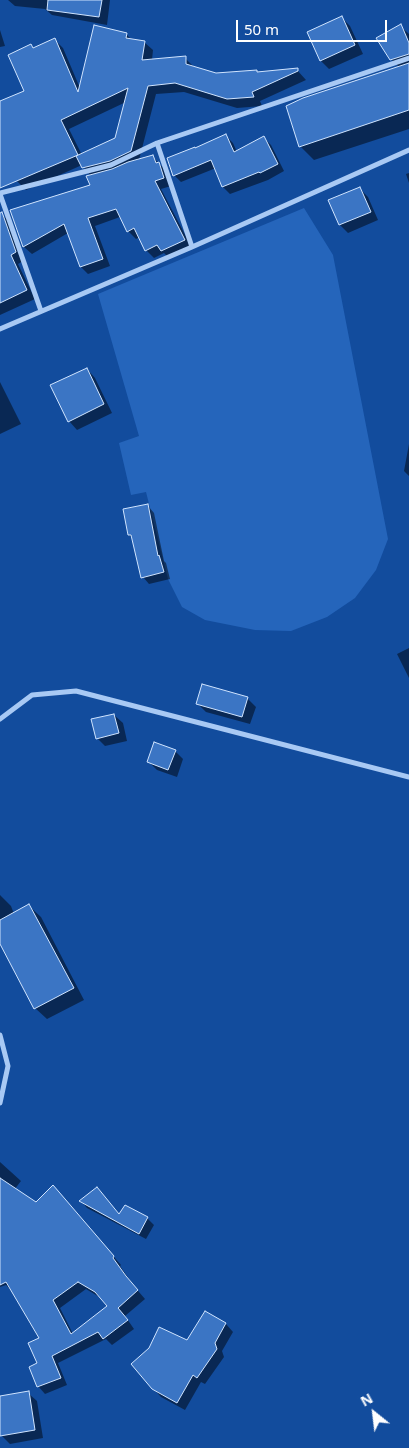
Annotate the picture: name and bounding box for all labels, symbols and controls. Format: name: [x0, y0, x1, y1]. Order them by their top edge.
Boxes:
scale bar: [239, 10, 390, 42]
text: 50 m: [244, 19, 279, 39]
north arrow: [349, 1388, 399, 1438]
text: N: [357, 1388, 376, 1411]

